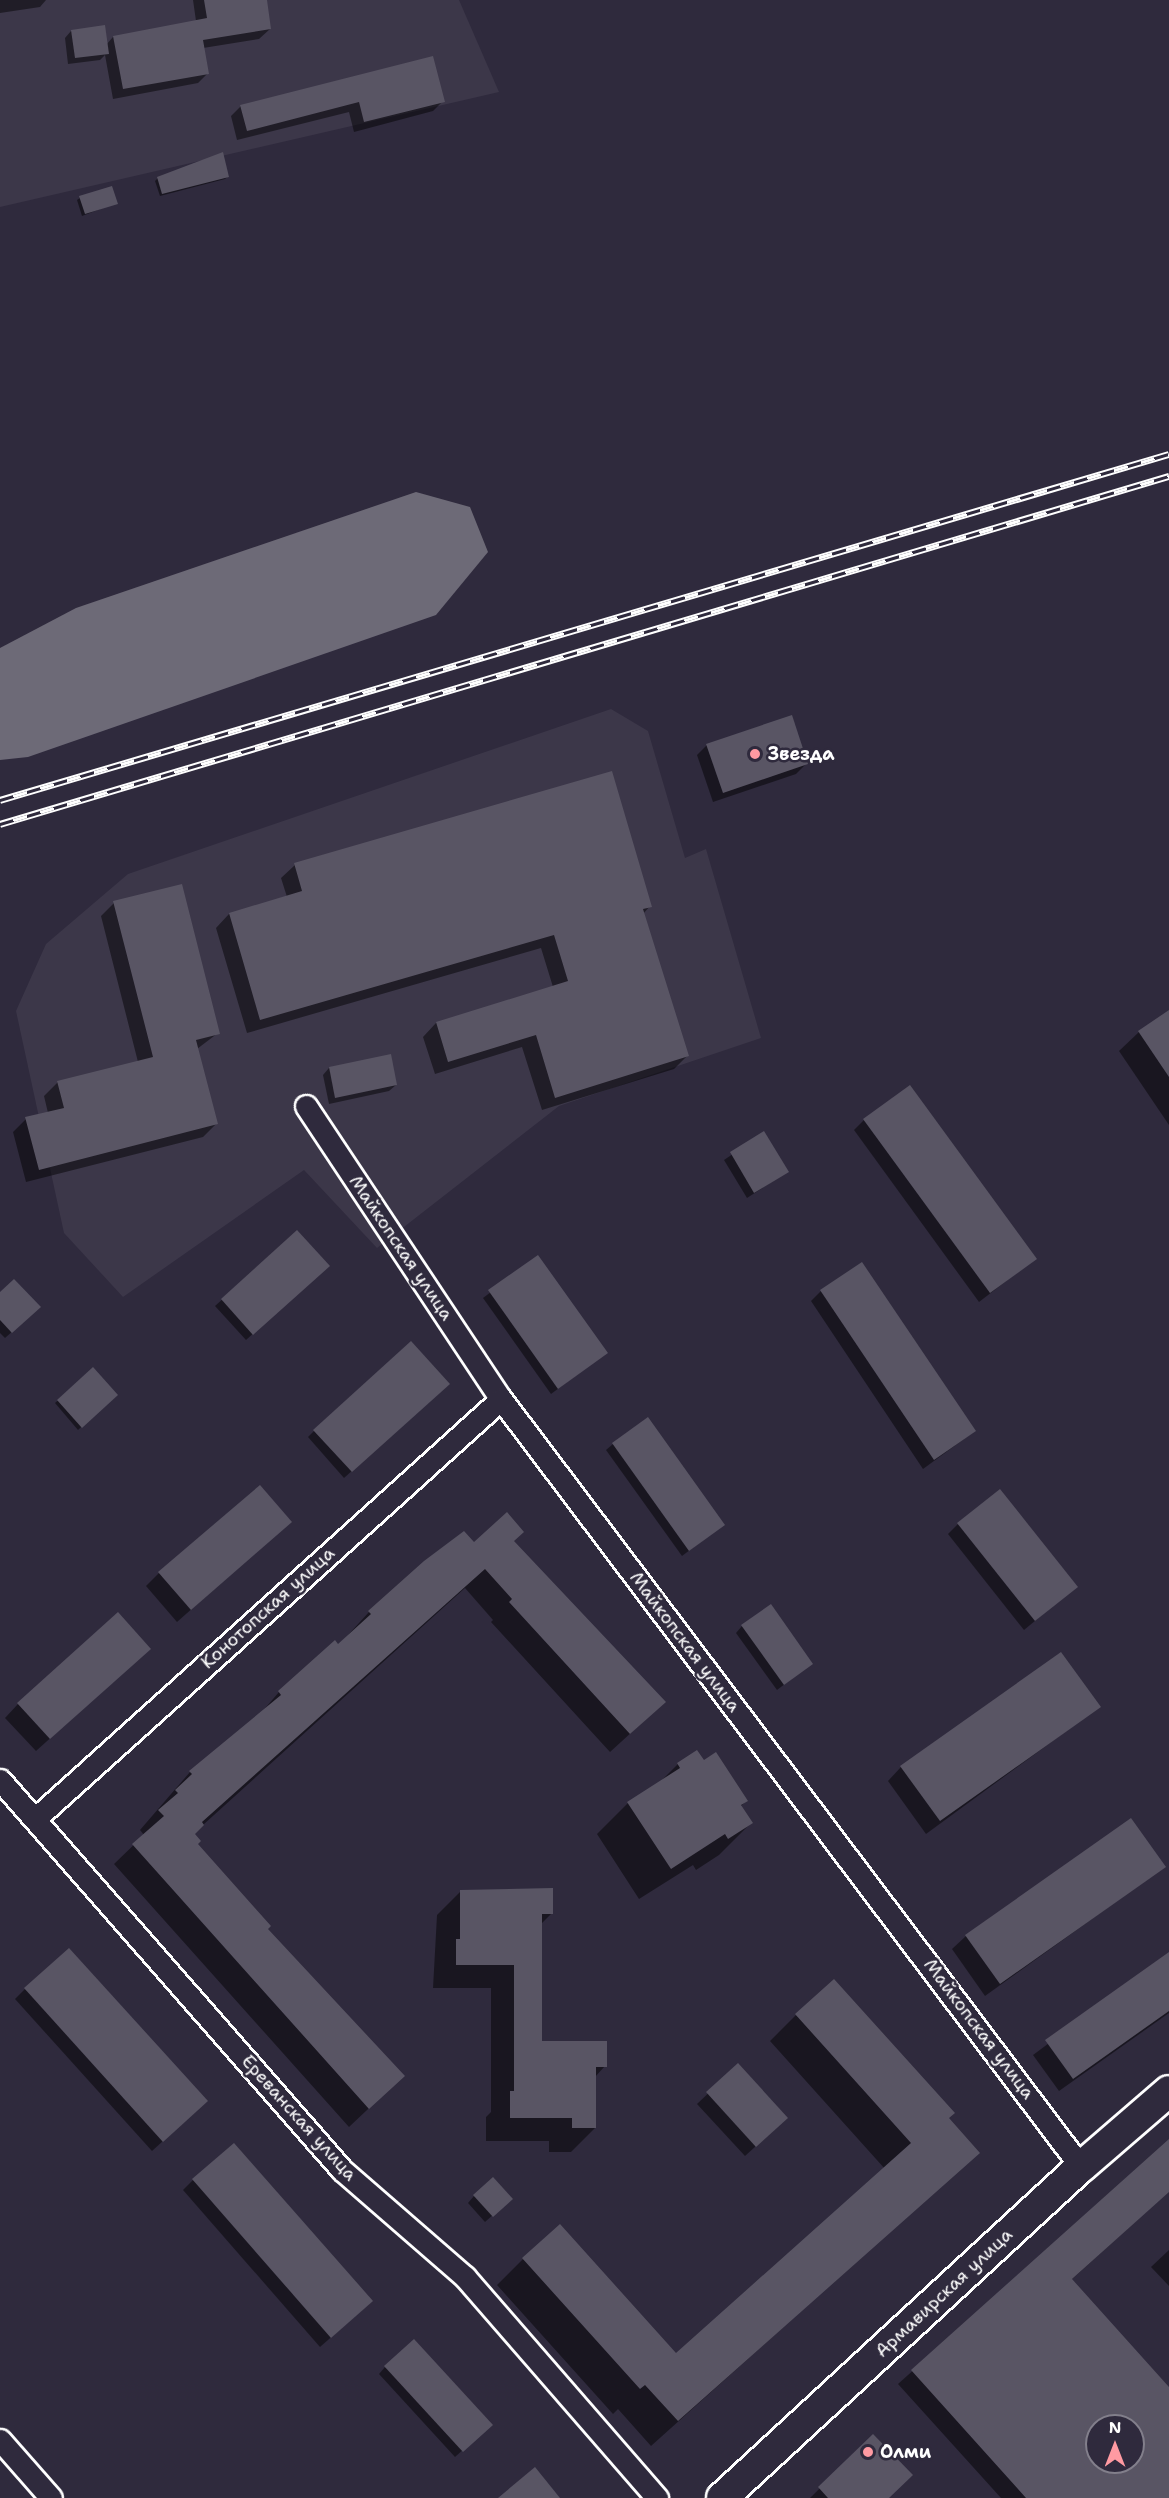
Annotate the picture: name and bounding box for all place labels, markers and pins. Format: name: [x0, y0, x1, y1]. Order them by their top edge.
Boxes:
place label: Звезда: [768, 743, 835, 765]
marker: Звезда: [746, 745, 764, 763]
place label: Олми: [880, 2441, 931, 2463]
marker: Олми: [861, 2445, 875, 2459]

